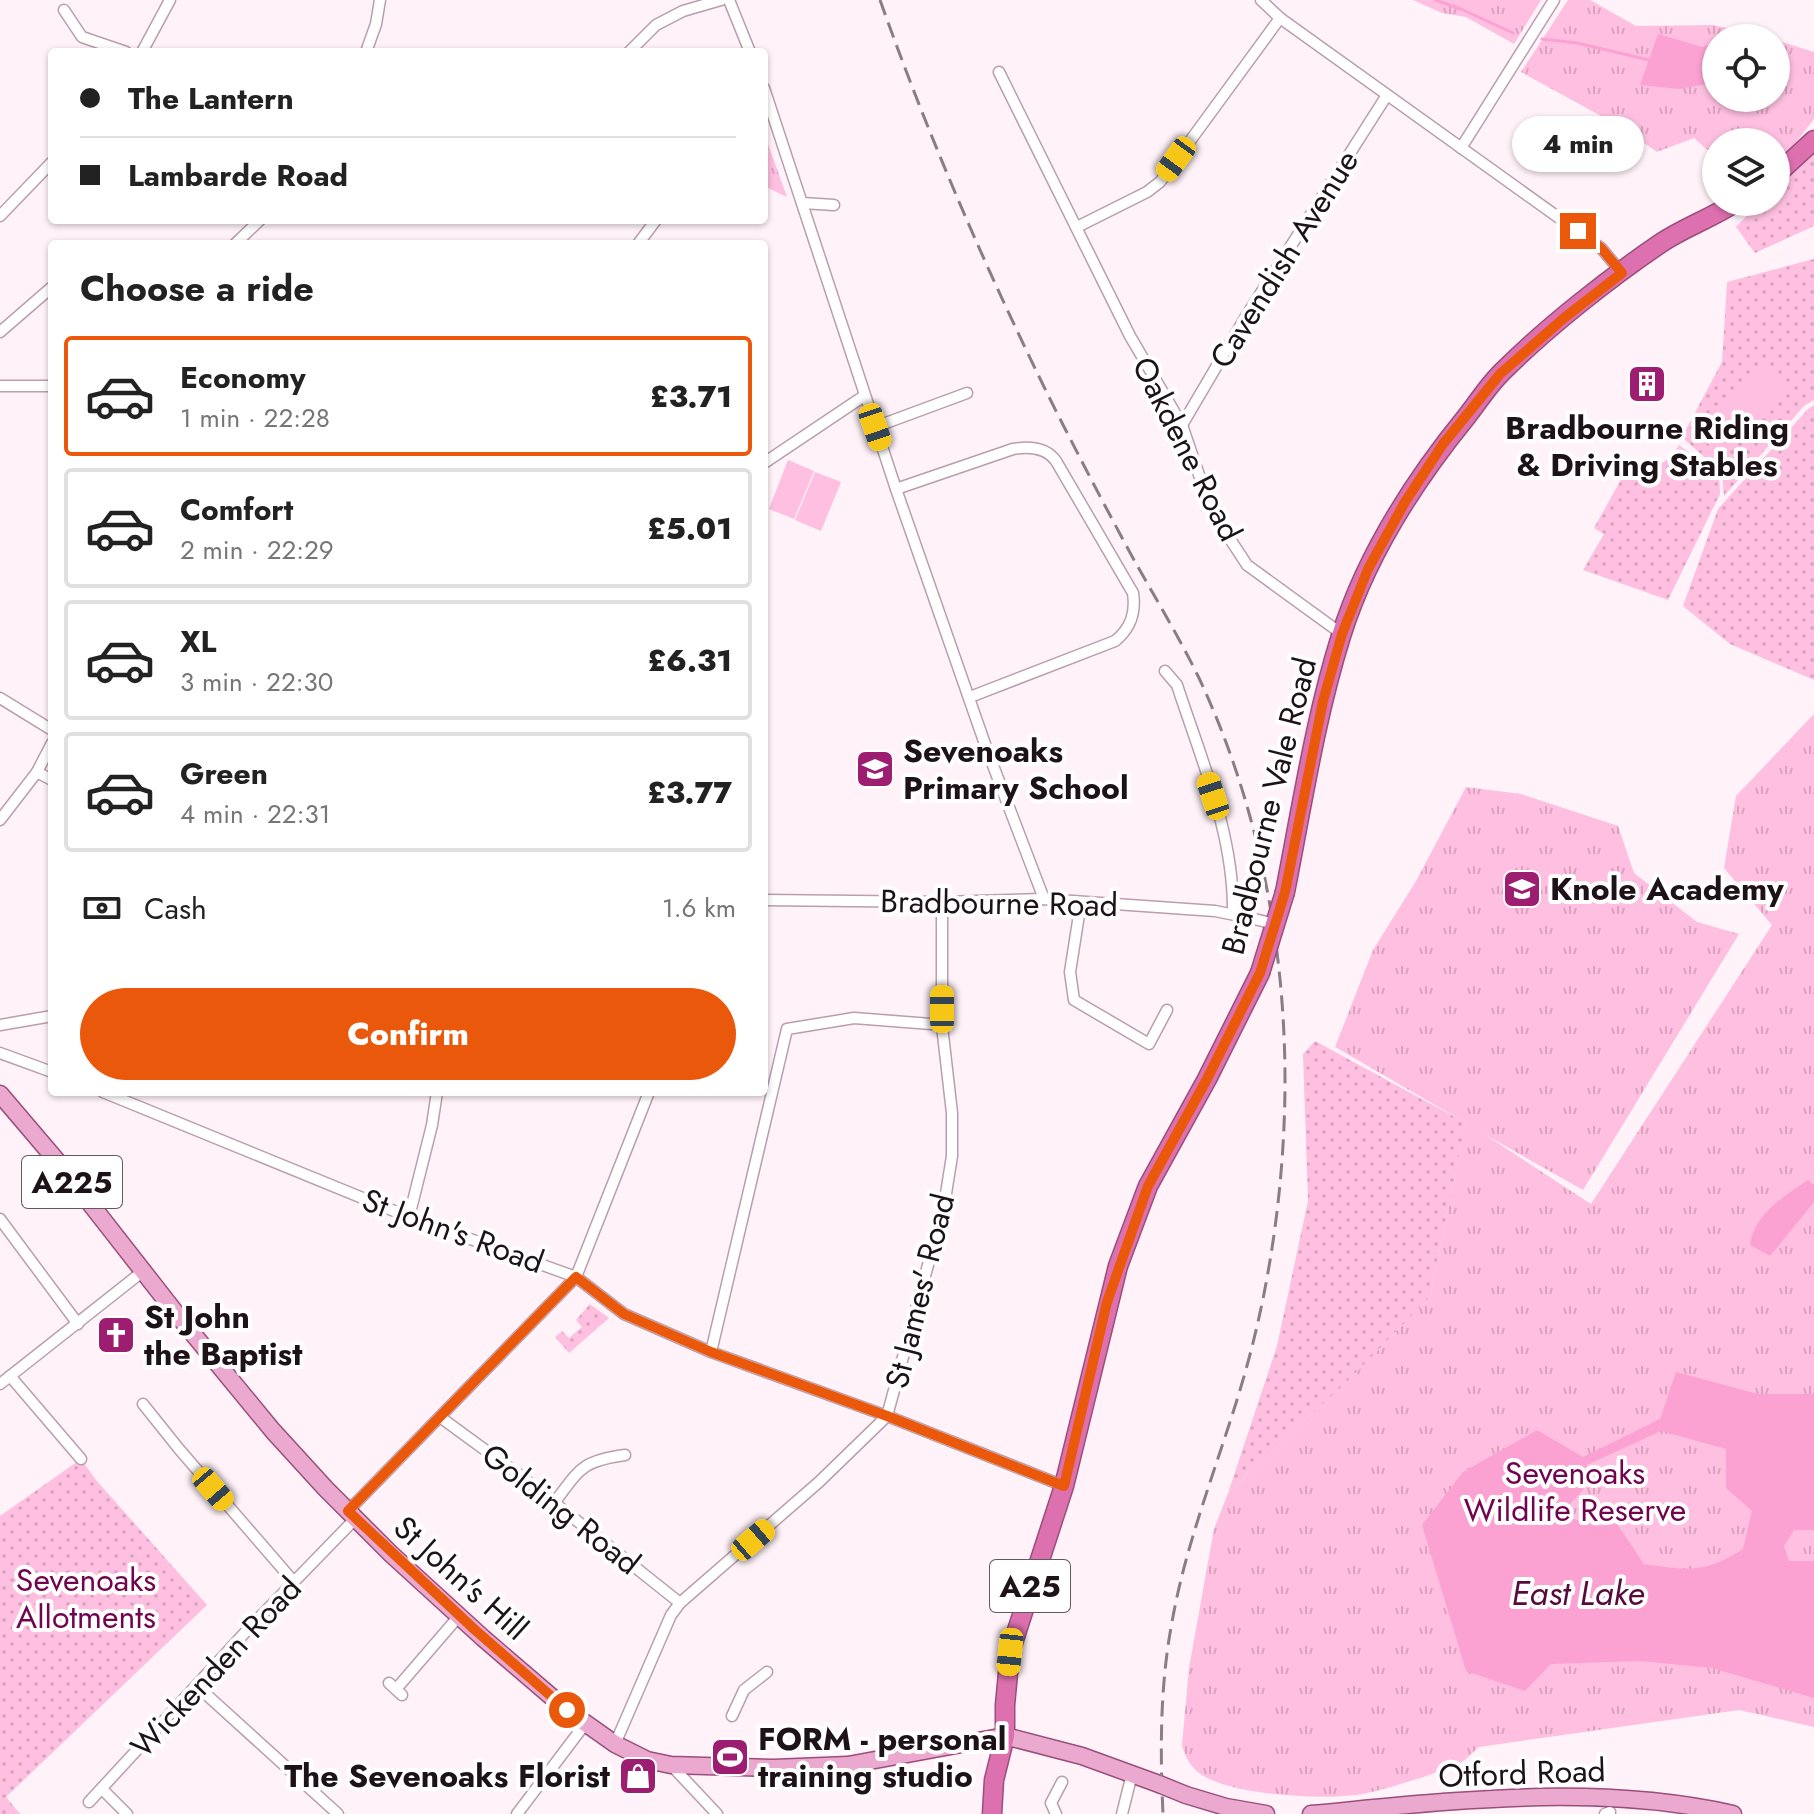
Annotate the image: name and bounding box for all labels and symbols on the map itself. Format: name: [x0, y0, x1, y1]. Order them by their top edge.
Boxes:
callout: 4 min: [1512, 115, 1644, 171]
car: [1152, 133, 1200, 185]
street label: Cavendish Avenue: [1198, 141, 1370, 377]
route end: [1560, 213, 1596, 249]
street label: Oakdene Road: [1121, 349, 1253, 549]
building icon: Bradbourne Riding & Driving Stables: [1626, 363, 1668, 405]
car: [856, 400, 894, 454]
place label: Bradbourne Riding & Driving Stables: [1505, 405, 1789, 488]
street label: Bradbourne Vale Road: [1210, 653, 1328, 959]
place label: Sevenoaks Primary School: [903, 728, 1129, 811]
school or university icon: Sevenoaks Primary School: [854, 748, 896, 790]
car: [1194, 769, 1232, 823]
place label: Knole Academy: [1550, 866, 1784, 912]
school or university icon: Knole Academy: [1501, 868, 1543, 910]
street label: Bradbourne Road: [880, 878, 1118, 928]
car: [930, 985, 954, 1033]
road number: A225: [22, 1156, 122, 1208]
street label: St John's Road: [356, 1177, 550, 1285]
street label: St James' Road: [874, 1189, 966, 1393]
place label: St John the Baptist: [144, 1294, 303, 1377]
church icon: St John the Baptist: [95, 1314, 137, 1356]
street label: Golding Road: [472, 1432, 650, 1586]
park label: Sevenoaks Wildlife Reserve: [1464, 1450, 1686, 1533]
car: [188, 1463, 238, 1515]
street label: St John's Hill: [384, 1505, 538, 1651]
car: [727, 1515, 779, 1565]
park label: Sevenoaks Allotments: [16, 1557, 156, 1640]
road number: A25: [990, 1560, 1070, 1612]
street label: Wickenden Road: [120, 1566, 312, 1768]
water label: East Lake: [1511, 1569, 1645, 1618]
car: [996, 1627, 1024, 1677]
route start: [549, 1692, 585, 1728]
place label: FORM - personal training studio: [758, 1716, 1006, 1799]
sports icon: FORM - personal training studio: [709, 1736, 751, 1778]
street label: Otford Road: [1438, 1747, 1606, 1799]
place label: The Sevenoaks Florist: [284, 1753, 611, 1799]
shop icon: The Sevenoaks Florist: [617, 1755, 659, 1797]

